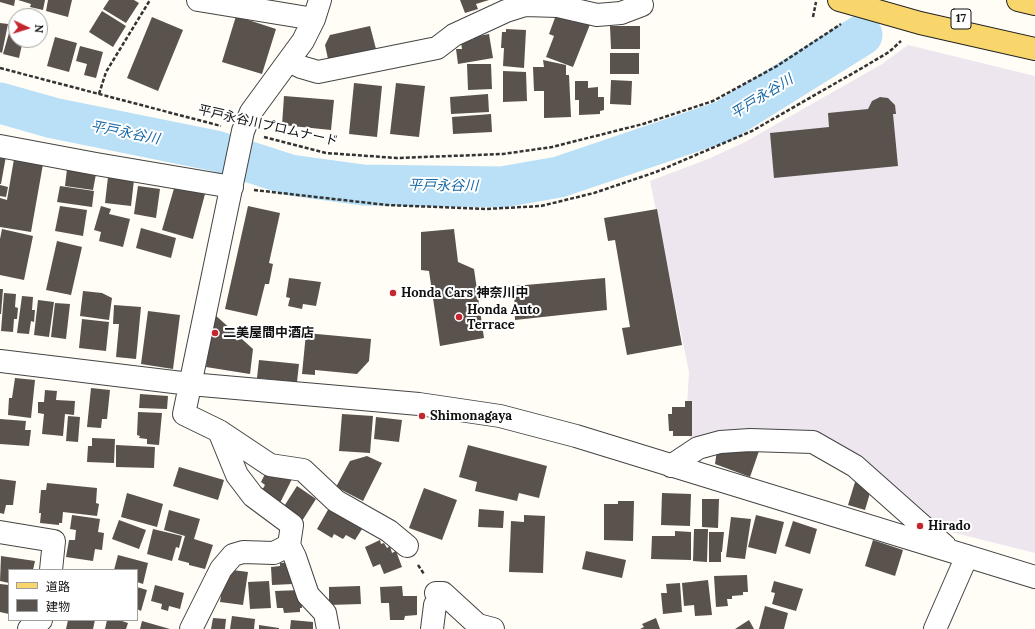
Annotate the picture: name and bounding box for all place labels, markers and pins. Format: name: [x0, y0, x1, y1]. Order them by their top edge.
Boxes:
place label: Honda Cars 神奈川中: [401, 285, 528, 301]
marker: Honda Cars 神奈川中: [388, 288, 398, 298]
place label: Honda Auto Terrace: [467, 302, 540, 333]
marker: Honda Auto Terrace: [454, 312, 464, 322]
place label: 二美屋間中酒店: [223, 325, 314, 341]
marker: 二美屋間中酒店: [210, 328, 220, 338]
place label: Shimonagaya: [430, 408, 512, 424]
marker: Shimonagaya: [417, 411, 427, 421]
place label: Hirado: [928, 518, 971, 534]
marker: Hirado: [915, 521, 925, 531]

